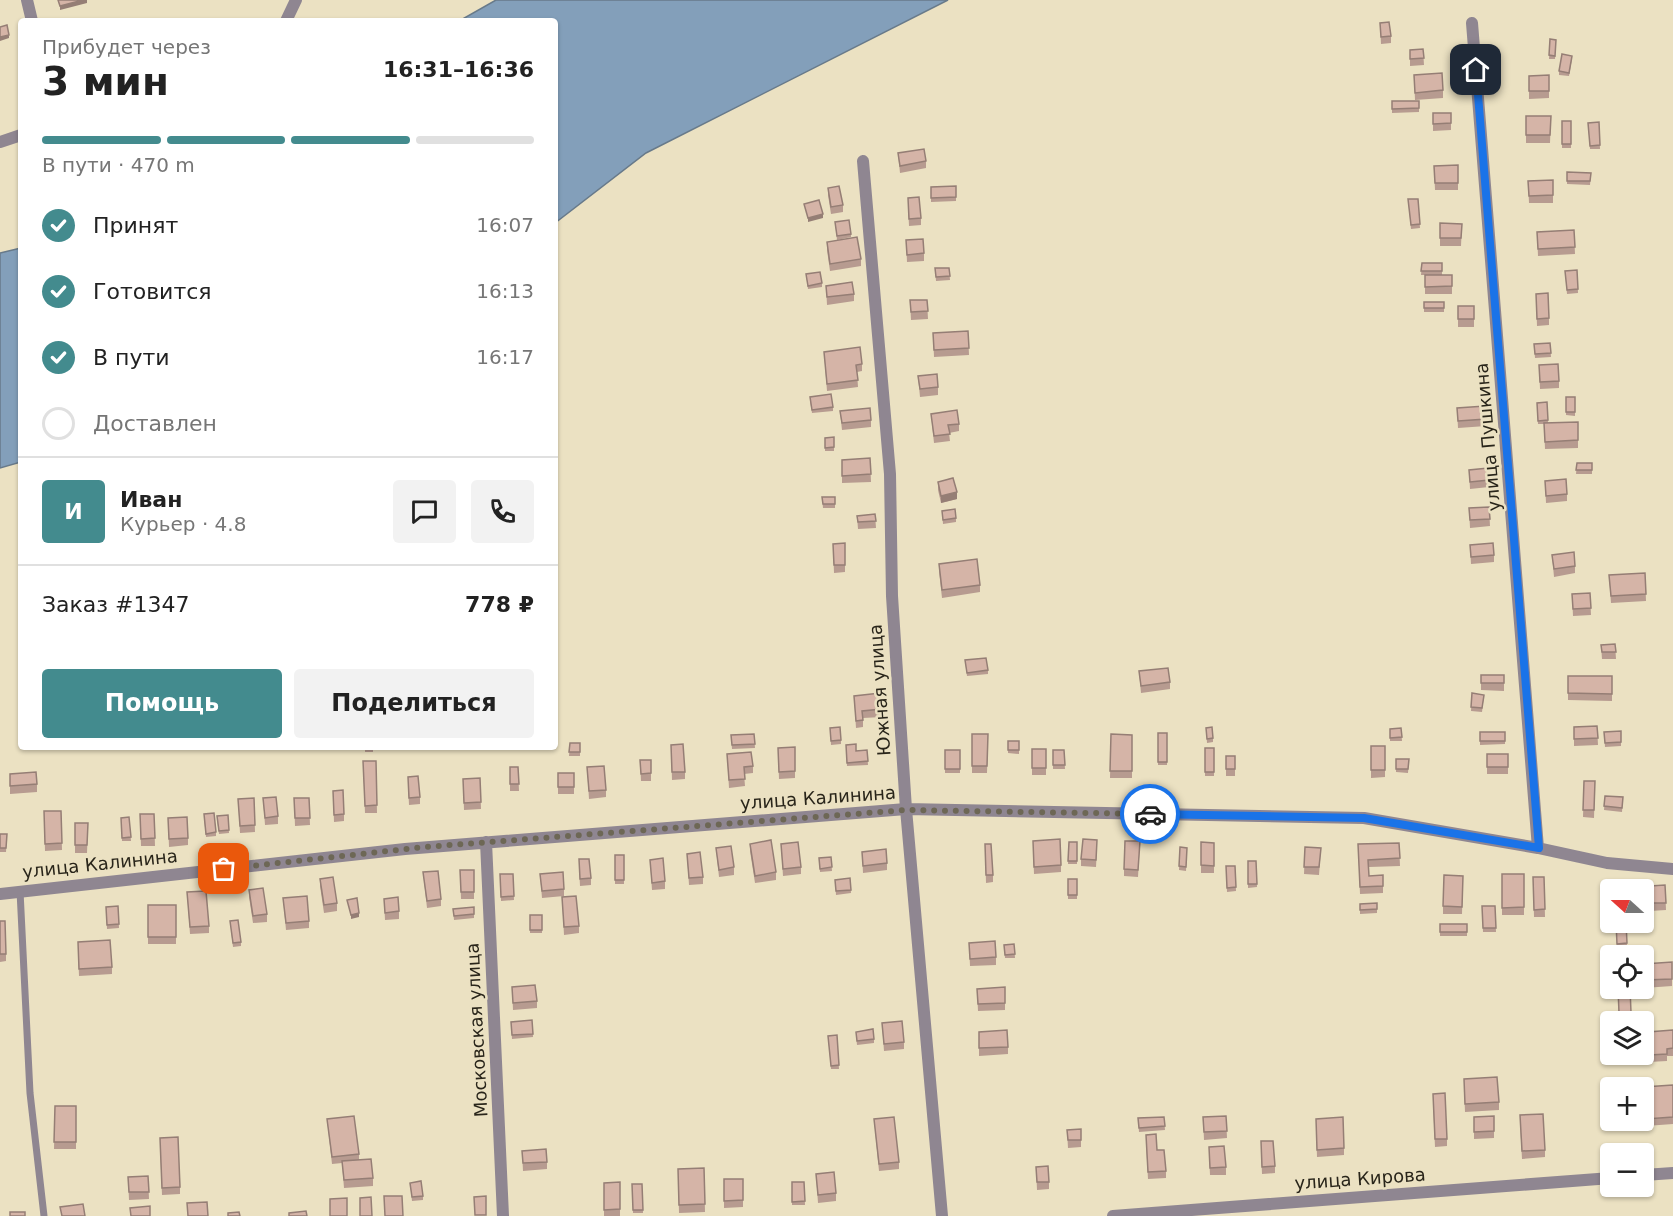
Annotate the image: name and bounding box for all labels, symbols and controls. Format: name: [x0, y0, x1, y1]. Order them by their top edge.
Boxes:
text: Прибудет через: [42, 35, 211, 59]
pin: [1450, 44, 1501, 95]
icon: home: [1459, 53, 1492, 86]
text: 16:31–16:36: [383, 57, 534, 82]
text: 3 мин: [42, 59, 169, 104]
text: В пути · 470 m: [42, 153, 195, 177]
icon: check: [42, 209, 75, 242]
text: Принят: [93, 213, 178, 238]
text: 16:07: [476, 213, 534, 237]
icon: check: [42, 275, 75, 308]
text: Готовится: [93, 279, 212, 304]
text: 16:13: [476, 279, 534, 303]
icon: check: [42, 341, 75, 374]
text: В пути: [93, 345, 170, 370]
text: 16:17: [476, 345, 534, 369]
street label: улица Пушкина: [1471, 362, 1504, 512]
text: Доставлен: [93, 411, 217, 436]
button: chat: [393, 480, 456, 543]
button: phone: [471, 480, 534, 543]
text: Иван: [120, 487, 182, 512]
text: И: [64, 499, 83, 524]
text: Курьер · 4.8: [120, 512, 246, 536]
text: Заказ #1347: [42, 592, 189, 617]
text: 778 ₽: [465, 592, 534, 617]
street label: Южная улица: [864, 623, 895, 757]
button: Помощь: [42, 669, 282, 738]
button: Поделиться: [294, 669, 534, 738]
street label: улица Калинина: [739, 782, 897, 813]
courier: [1120, 784, 1180, 844]
icon: car: [1134, 798, 1167, 831]
pin: [198, 843, 249, 894]
street label: улица Калинина: [21, 845, 179, 882]
icon: bag: [207, 852, 240, 885]
north arrow: [1600, 879, 1654, 933]
map controls: [1600, 879, 1654, 1197]
street label: Московская улица: [461, 942, 492, 1118]
button: locate: [1600, 945, 1654, 999]
button: layers: [1600, 1011, 1654, 1065]
button: +: [1600, 1077, 1654, 1131]
button: −: [1600, 1143, 1654, 1197]
street label: улица Кирова: [1294, 1163, 1426, 1194]

